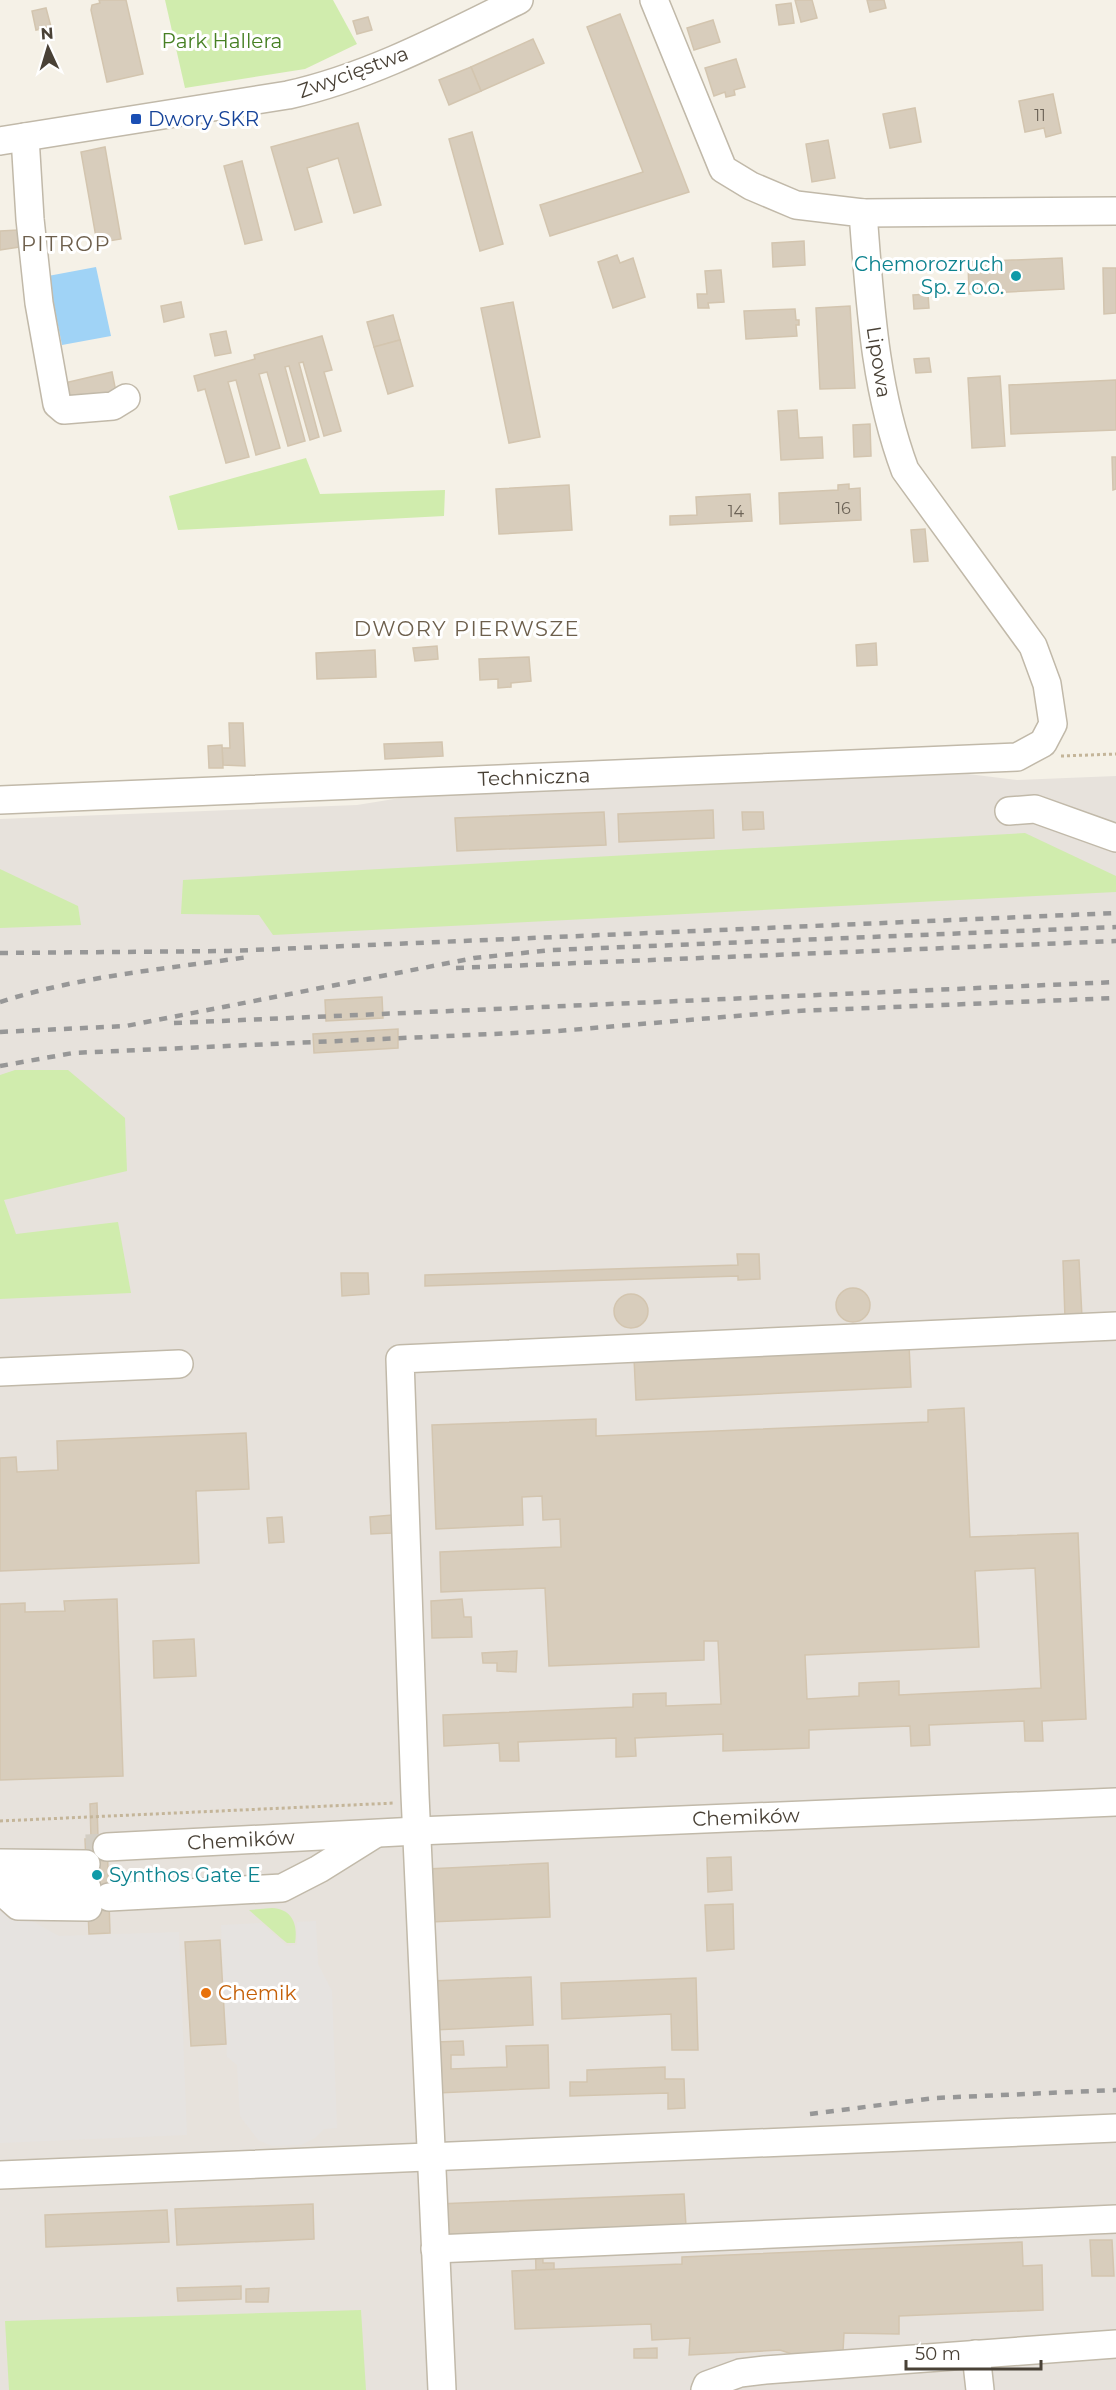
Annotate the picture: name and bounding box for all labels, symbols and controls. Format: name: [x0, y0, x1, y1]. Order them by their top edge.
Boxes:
north arrow: [18, 18, 78, 78]
text: N: [40, 24, 54, 43]
park label: Park Hallera: [162, 29, 282, 53]
street label: Zwycięstwa: [294, 41, 412, 103]
house number: 11: [1034, 106, 1046, 125]
place label: Dwory SKR: [148, 107, 259, 131]
marker: Dwory SKR: [129, 112, 143, 126]
district label: PITROP: [21, 231, 111, 256]
place label: Chemorozruch Sp. z o.o.: [854, 252, 1004, 299]
marker: Chemorozruch Sp. z o.o.: [1009, 269, 1023, 283]
street label: Lipowa: [862, 325, 896, 399]
house number: 16: [835, 499, 851, 518]
house number: 14: [728, 502, 745, 521]
district label: DWORY PIERWSZE: [354, 616, 580, 641]
street label: Techniczna: [477, 763, 591, 791]
street label: Chemików: [692, 1803, 801, 1831]
street label: Chemików: [187, 1825, 296, 1855]
place label: Synthos Gate E: [109, 1863, 261, 1887]
marker: Synthos Gate E: [90, 1868, 104, 1882]
place label: Chemik: [218, 1981, 296, 2005]
marker: Chemik: [199, 1986, 213, 2000]
scale bar: [906, 2333, 1041, 2371]
text: 50 m: [915, 2343, 961, 2365]

